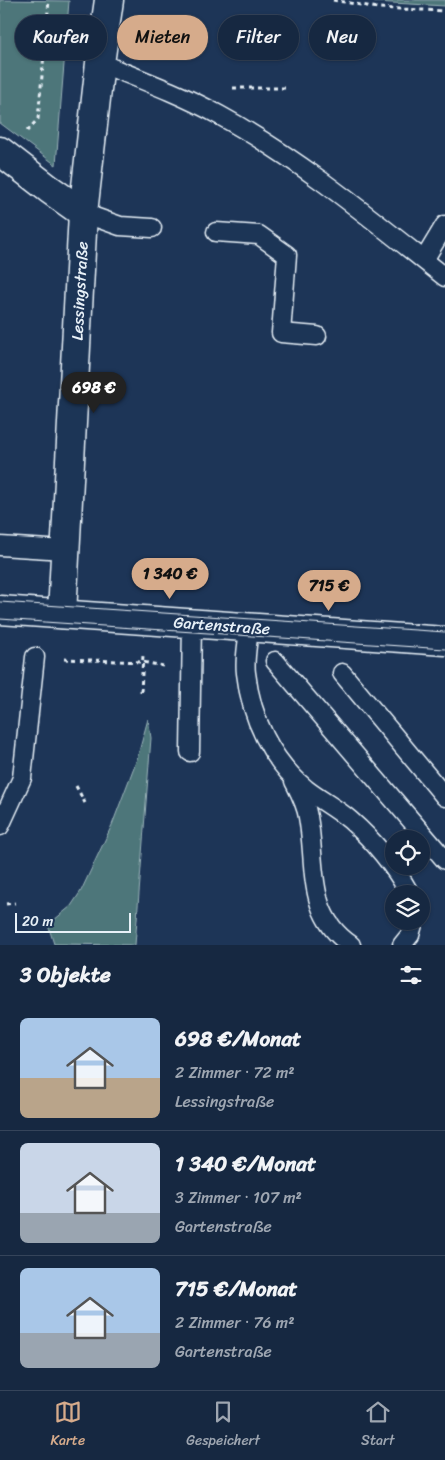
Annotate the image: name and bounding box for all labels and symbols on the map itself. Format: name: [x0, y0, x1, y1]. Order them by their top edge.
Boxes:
street label: Lessingstraße: [62, 241, 97, 341]
pin: 698 €: [59, 372, 129, 414]
pin: 1 340 €: [124, 558, 216, 600]
pin: 715 €: [294, 570, 364, 612]
street label: Gartenstraße: [173, 608, 271, 643]
scale bar: [15, 910, 131, 933]

